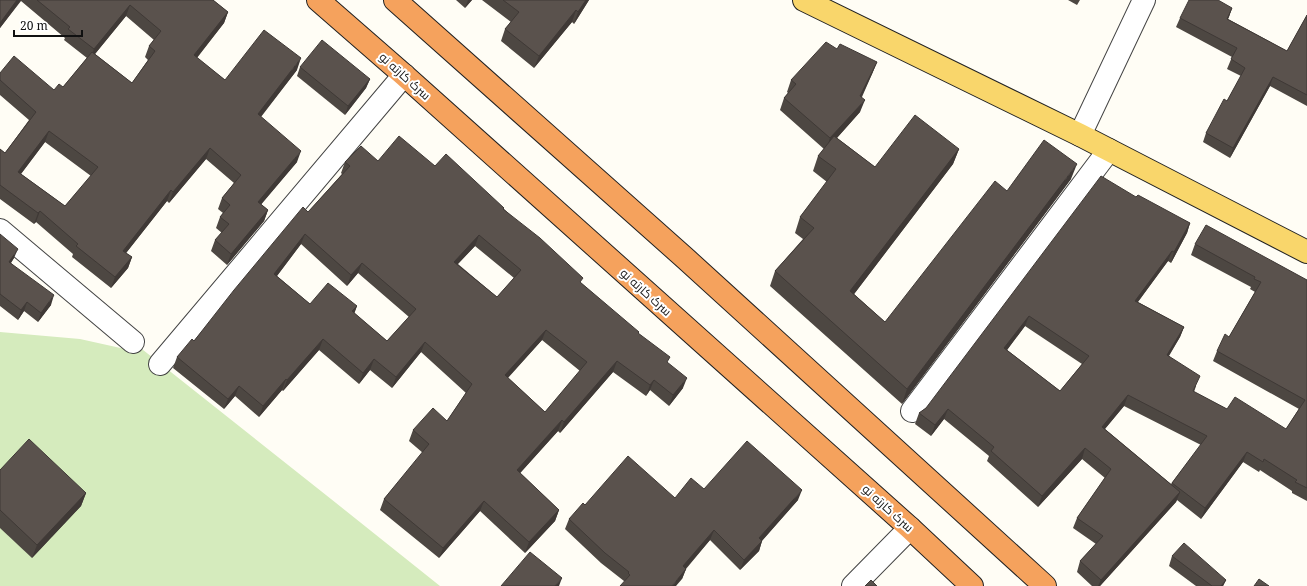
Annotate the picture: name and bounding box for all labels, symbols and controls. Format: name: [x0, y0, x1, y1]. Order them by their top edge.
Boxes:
scale bar: [14, 12, 82, 38]
text: 20 m: [20, 17, 48, 34]
street label: سرک کارته نو: [376, 48, 434, 104]
street label: سرک کارته نو: [617, 264, 675, 320]
street label: سرک کارته نو: [859, 480, 917, 536]

